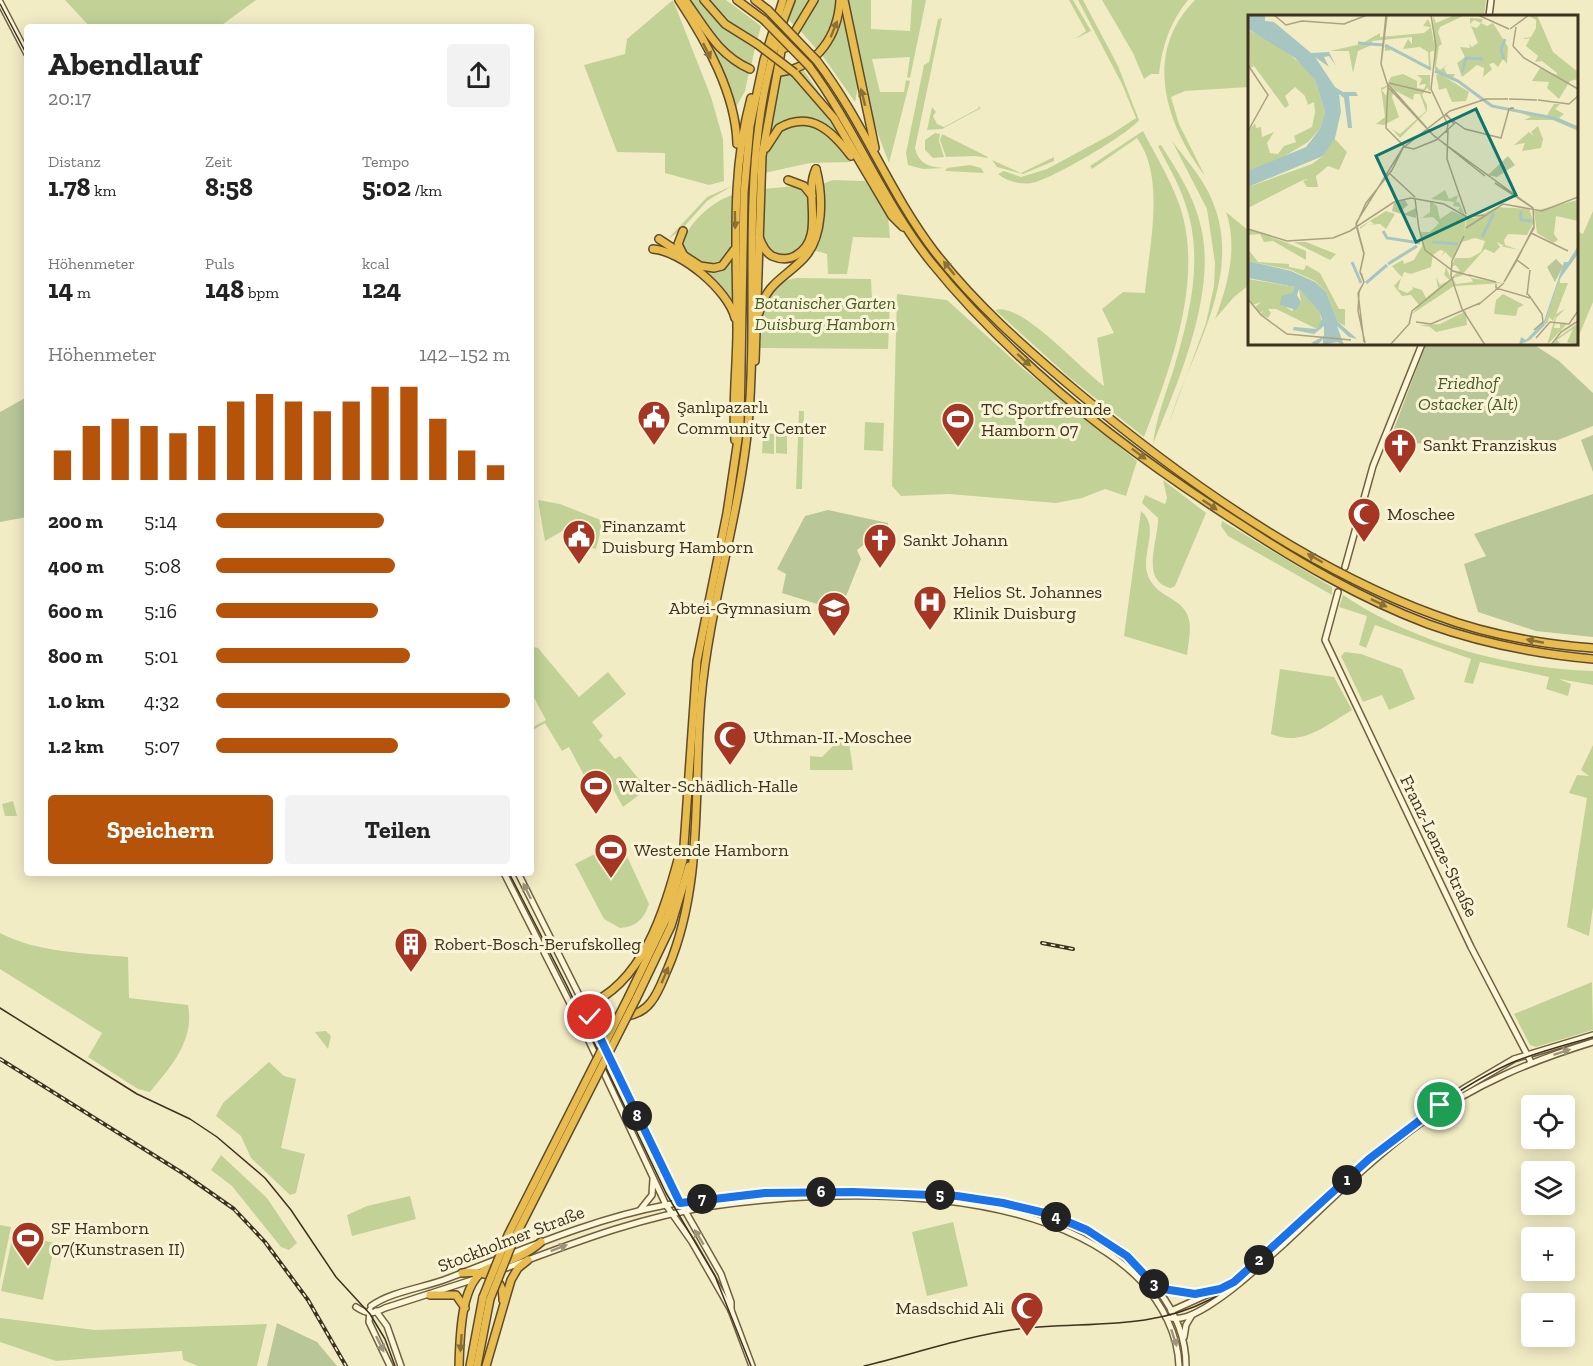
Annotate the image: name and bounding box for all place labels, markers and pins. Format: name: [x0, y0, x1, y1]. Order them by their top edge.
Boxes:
place label: Şanlıpazarlı Community Center: [677, 396, 827, 439]
place label: TC Sportfreunde Hamborn 07: [981, 398, 1111, 441]
public building icon: Şanlıpazarlı Community Center: [636, 399, 672, 446]
sports icon: TC Sportfreunde Hamborn 07: [940, 401, 976, 448]
church icon: Sankt Franziskus: [1382, 427, 1418, 474]
place label: Sankt Franziskus: [1423, 434, 1557, 456]
mosque icon: Moschee: [1346, 496, 1382, 543]
place label: Moschee: [1387, 503, 1455, 525]
place label: Finanzamt Duisburg Hamborn: [602, 515, 754, 558]
public building icon: Finanzamt Duisburg Hamborn: [561, 518, 597, 565]
church icon: Sankt Johann: [862, 522, 898, 569]
place label: Sankt Johann: [903, 529, 1008, 551]
place label: Helios St. Johannes Klinik Duisburg: [953, 581, 1102, 624]
hospital icon: Helios St. Johannes Klinik Duisburg: [912, 584, 948, 631]
school or university icon: Abtei-Gymnasium: [816, 590, 852, 637]
place label: Abtei-Gymnasium: [669, 597, 811, 619]
mosque icon: Uthman-II.-Moschee: [712, 719, 748, 766]
place label: Uthman-II.-Moschee: [753, 726, 912, 748]
sports icon: Walter-Schädlich-Halle: [578, 768, 614, 815]
place label: Walter-Schädlich-Halle: [619, 775, 798, 797]
sports icon: Westende Hamborn: [593, 832, 629, 879]
place label: Westende Hamborn: [634, 839, 789, 861]
building icon: Robert-Bosch-Berufskolleg: [393, 926, 429, 973]
place label: Robert-Bosch-Berufskolleg: [434, 933, 641, 955]
pin: [564, 991, 615, 1042]
pin: [1414, 1079, 1465, 1130]
pin: 8: [622, 1101, 652, 1131]
pin: 1: [1332, 1165, 1362, 1195]
pin: 6: [806, 1177, 836, 1207]
pin: 5: [925, 1180, 955, 1210]
pin: 7: [687, 1184, 717, 1214]
pin: 4: [1041, 1202, 1071, 1232]
place label: SF Hamborn 07(Kunstrasen II): [51, 1217, 185, 1260]
sports icon: SF Hamborn 07(Kunstrasen II): [10, 1220, 46, 1267]
pin: 2: [1244, 1245, 1274, 1275]
pin: 3: [1139, 1269, 1169, 1299]
mosque icon: Masdschid Ali: [1009, 1290, 1045, 1337]
place label: Masdschid Ali: [896, 1297, 1004, 1319]

